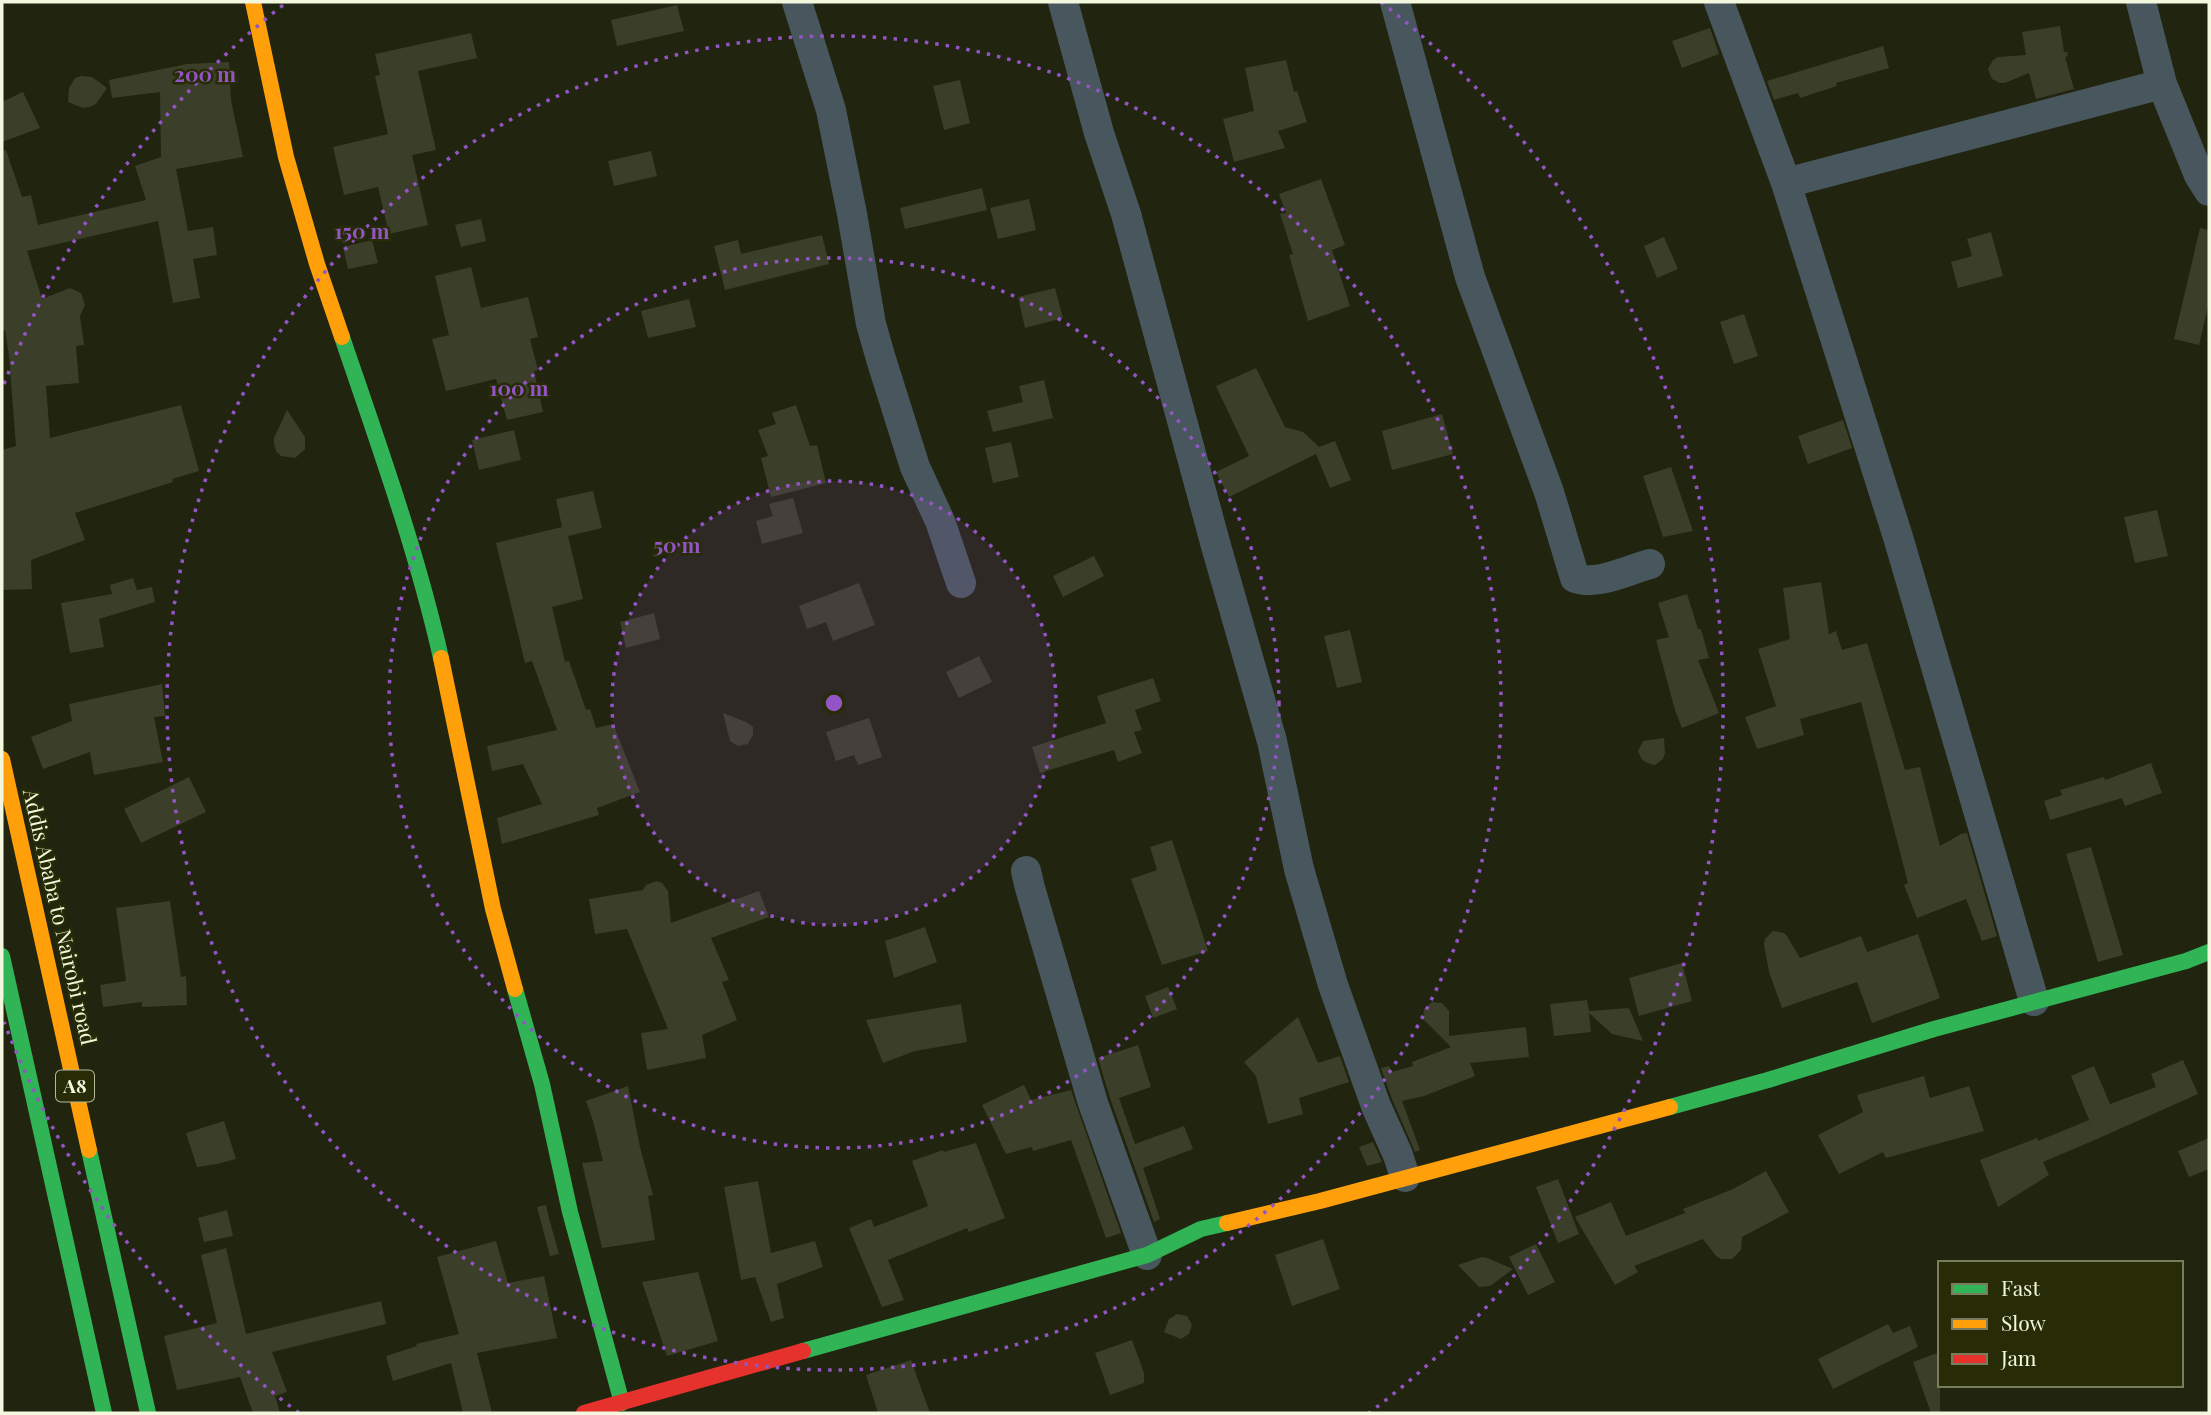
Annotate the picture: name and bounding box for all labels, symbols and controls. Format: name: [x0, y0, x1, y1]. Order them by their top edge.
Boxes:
text: 200 m: [174, 59, 236, 87]
text: 150 m: [335, 216, 389, 244]
text: 100 m: [489, 373, 549, 401]
text: 50 m: [653, 530, 701, 558]
centre of rings: [822, 691, 846, 715]
street label: Addis Ababa to Nairobi road: [18, 785, 104, 1047]
road number: A8: [56, 1070, 94, 1102]
legend: [1938, 1261, 2183, 1387]
text: Fast: [2001, 1273, 2040, 1301]
text: Slow: [2001, 1308, 2046, 1336]
text: Jam: [2000, 1343, 2037, 1371]

